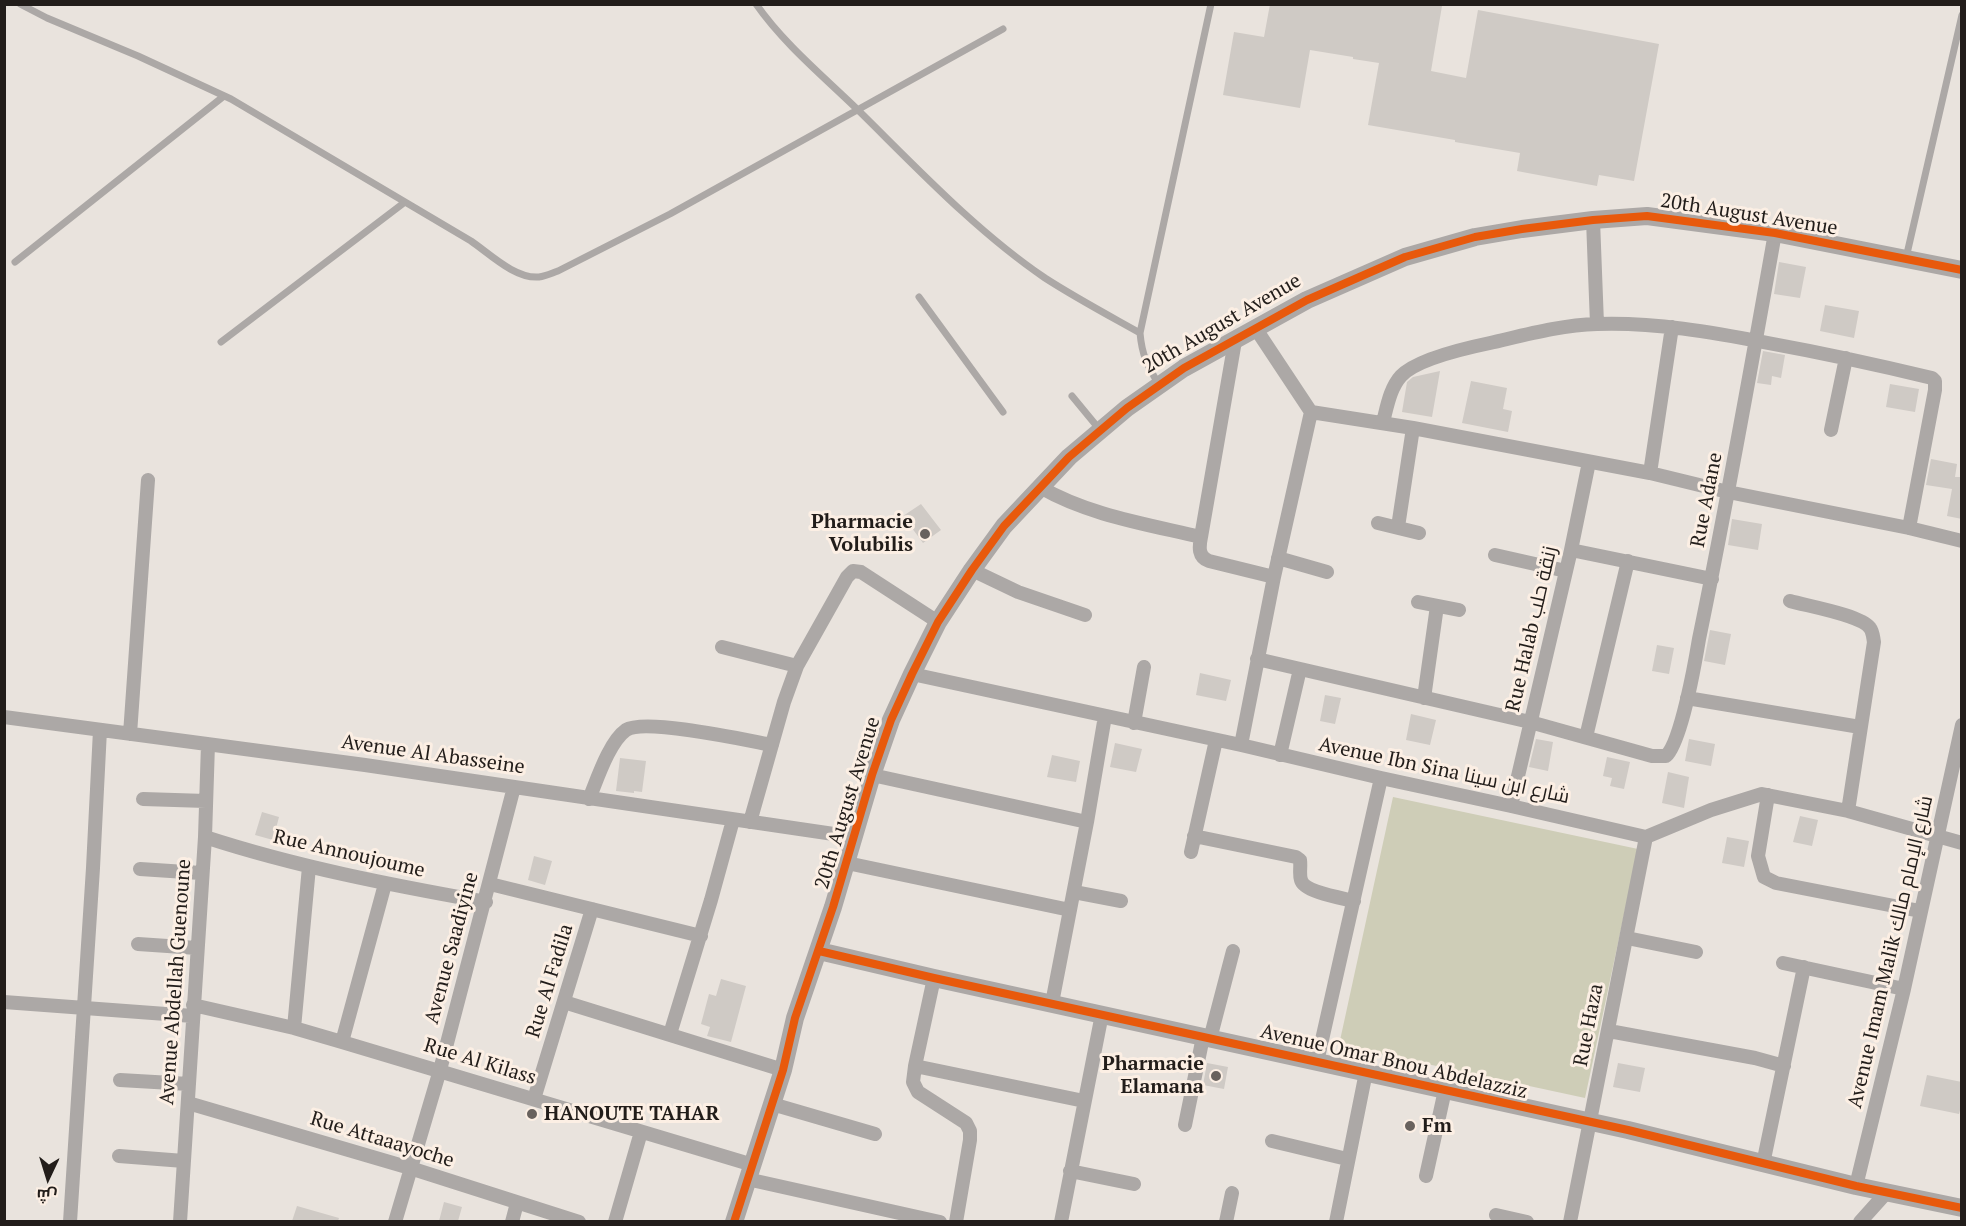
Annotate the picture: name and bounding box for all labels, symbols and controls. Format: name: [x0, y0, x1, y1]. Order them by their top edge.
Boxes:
street label: 20th August Avenue: [1659, 189, 1839, 241]
street label: 20th August Avenue: [1139, 269, 1305, 379]
street label: Rue Adane: [1686, 451, 1728, 549]
place label: Pharmacie Volubilis: [811, 510, 913, 557]
marker: Pharmacie Volubilis: [918, 527, 932, 541]
street label: Rue Halab زنقة حلب: [1501, 544, 1563, 714]
street label: 20th August Avenue: [810, 714, 886, 892]
street label: Avenue Al Abasseine: [340, 730, 526, 780]
street label: Avenue Ibn Sina شارع ابن سينا: [1316, 733, 1572, 809]
street label: Avenue Imam Malik شارع الإمام مالك: [1843, 793, 1939, 1111]
street label: Rue Annoujoume: [271, 825, 427, 883]
street label: Avenue Abdellah Guenoune: [155, 858, 197, 1106]
street label: Avenue Saadiyine: [420, 869, 484, 1027]
street label: Rue Al Fadila: [521, 921, 579, 1041]
street label: Rue Haza: [1569, 982, 1609, 1068]
street label: Avenue Omar Bnou Abdelazziz: [1258, 1020, 1530, 1104]
street label: Rue Al Kilass: [421, 1034, 539, 1090]
place label: Pharmacie Elamana: [1102, 1052, 1204, 1099]
marker: Pharmacie Elamana: [1209, 1069, 1223, 1083]
place label: HANOUTE TAHAR: [544, 1102, 719, 1126]
street label: Rue Attaaayoche: [307, 1107, 457, 1173]
marker: HANOUTE TAHAR: [525, 1107, 539, 1121]
place label: Fm: [1422, 1114, 1452, 1138]
marker: Fm: [1403, 1119, 1417, 1133]
north arrow: [18, 1148, 78, 1208]
text: ش: [36, 1184, 58, 1208]

